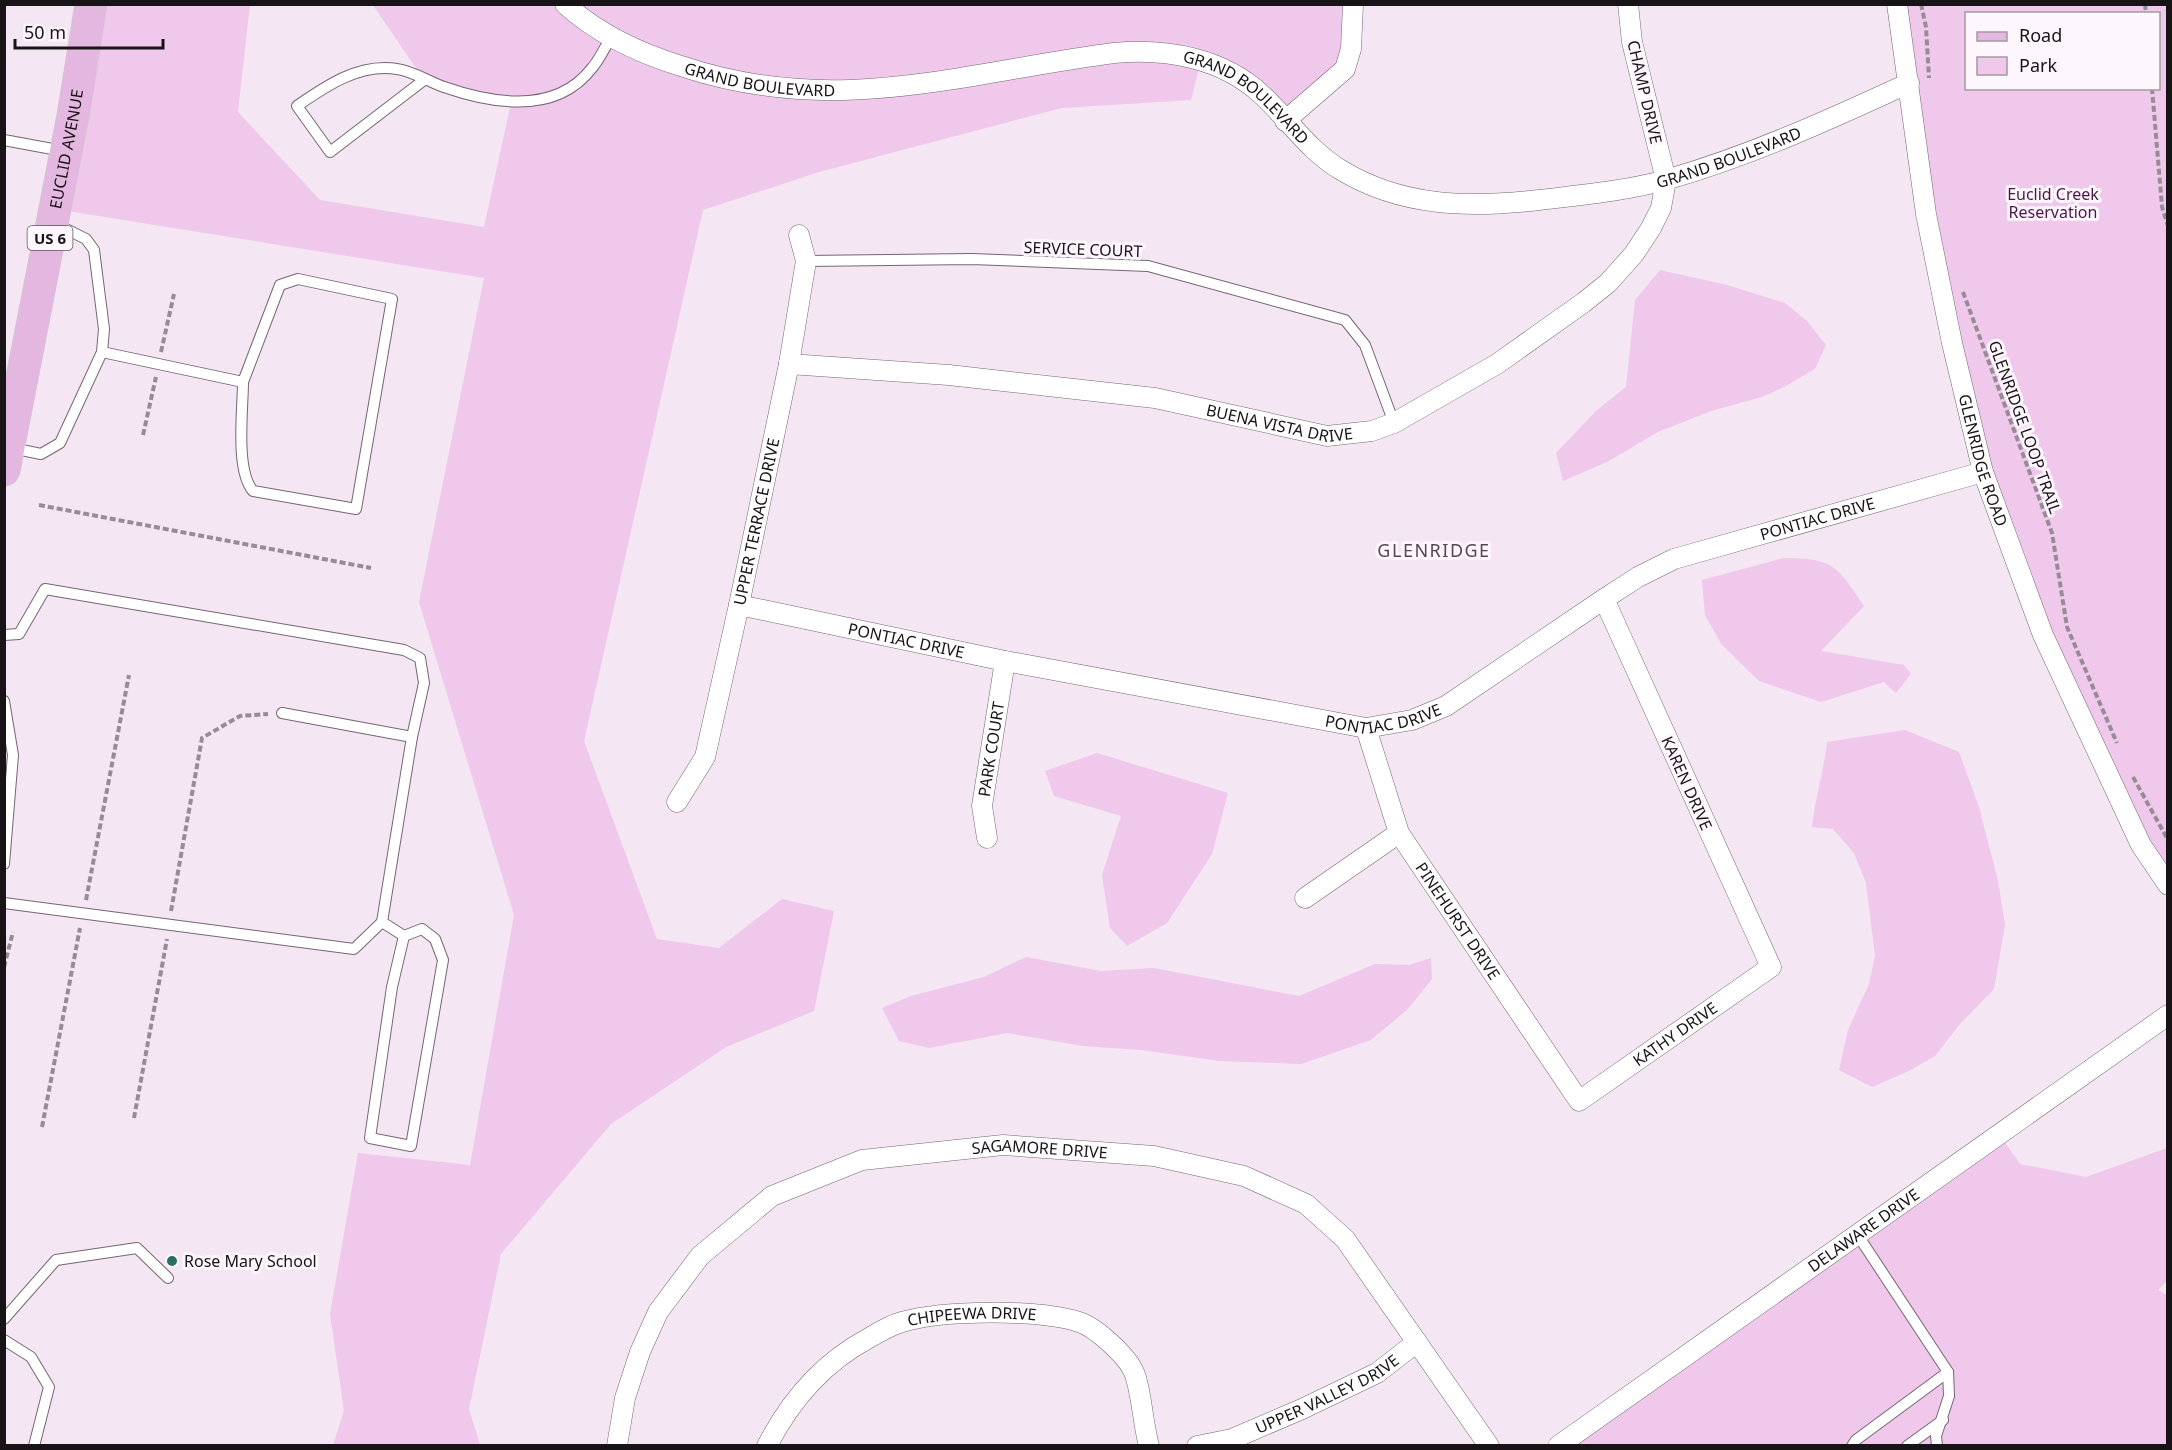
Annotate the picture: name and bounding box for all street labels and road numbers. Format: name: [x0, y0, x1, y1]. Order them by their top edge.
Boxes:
street label: CHAMP DRIVE: [1622, 38, 1668, 146]
street label: GRAND BOULEVARD: [1181, 45, 1314, 149]
street label: GRAND BOULEVARD: [682, 57, 835, 101]
street label: EUCLID AVENUE: [44, 88, 88, 211]
street label: GRAND BOULEVARD: [1654, 121, 1805, 193]
road number: US 6: [28, 226, 72, 250]
street label: SERVICE COURT: [1023, 236, 1143, 262]
street label: GLENRIDGE LOOP TRAIL: [1983, 337, 2067, 517]
street label: GLENRIDGE ROAD: [1954, 392, 2013, 530]
street label: BUENA VISTA DRIVE: [1204, 399, 1354, 447]
street label: UPPER TERRACE DRIVE: [728, 436, 784, 607]
street label: PONTIAC DRIVE: [1757, 492, 1877, 545]
street label: PONTIAC DRIVE: [846, 617, 967, 663]
street label: PONTIAC DRIVE: [1323, 698, 1444, 739]
street label: PARK COURT: [973, 700, 1009, 798]
street label: KAREN DRIVE: [1656, 732, 1718, 834]
street label: PINEHURST DRIVE: [1411, 858, 1505, 984]
street label: KATHY DRIVE: [1628, 997, 1722, 1071]
street label: SAGAMORE DRIVE: [971, 1134, 1108, 1164]
street label: DELAWARE DRIVE: [1803, 1183, 1924, 1277]
street label: CHIPEEWA DRIVE: [905, 1302, 1037, 1331]
street label: UPPER VALLEY DRIVE: [1252, 1349, 1403, 1439]

